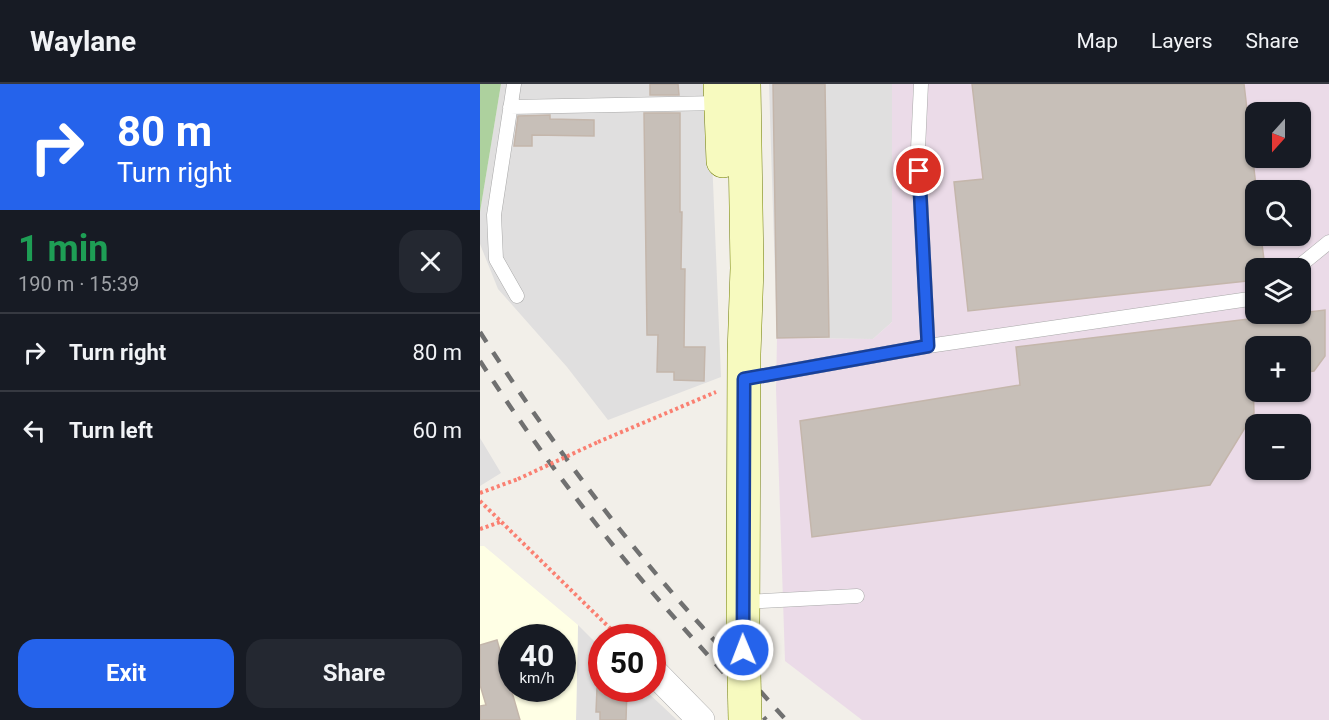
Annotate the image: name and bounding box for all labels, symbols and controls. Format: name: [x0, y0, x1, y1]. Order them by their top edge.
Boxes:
text: Waylane: [30, 25, 136, 58]
text: Map: [1076, 29, 1118, 53]
text: Layers: [1151, 29, 1212, 53]
text: Share: [1245, 29, 1299, 53]
north arrow: [1245, 102, 1311, 168]
map controls: [1245, 102, 1311, 480]
text: 80 m: [117, 107, 212, 156]
icon: right: [18, 108, 96, 186]
pin: [893, 145, 944, 196]
icon: arrive: [902, 154, 935, 187]
text: Turn right: [117, 157, 232, 189]
button: search: [1245, 180, 1311, 246]
text: 1 min: [18, 228, 109, 270]
button: close: [399, 230, 462, 293]
button: layers: [1245, 258, 1311, 324]
text: 190 m · 15:39: [18, 272, 139, 296]
icon: right: [18, 336, 51, 369]
button: +: [1245, 336, 1311, 402]
text: Turn right: [69, 340, 166, 365]
text: 80 m: [413, 340, 462, 365]
icon: left: [18, 414, 51, 447]
button: −: [1245, 414, 1311, 480]
text: Turn left: [69, 418, 153, 443]
text: 60 m: [413, 418, 462, 443]
position arrow: [711, 618, 775, 682]
speed limit sign: 50: [588, 624, 666, 702]
text: 40: [520, 638, 554, 673]
button: Exit: [18, 639, 234, 708]
button: Share: [246, 639, 462, 708]
text: km/h: [519, 669, 555, 687]

